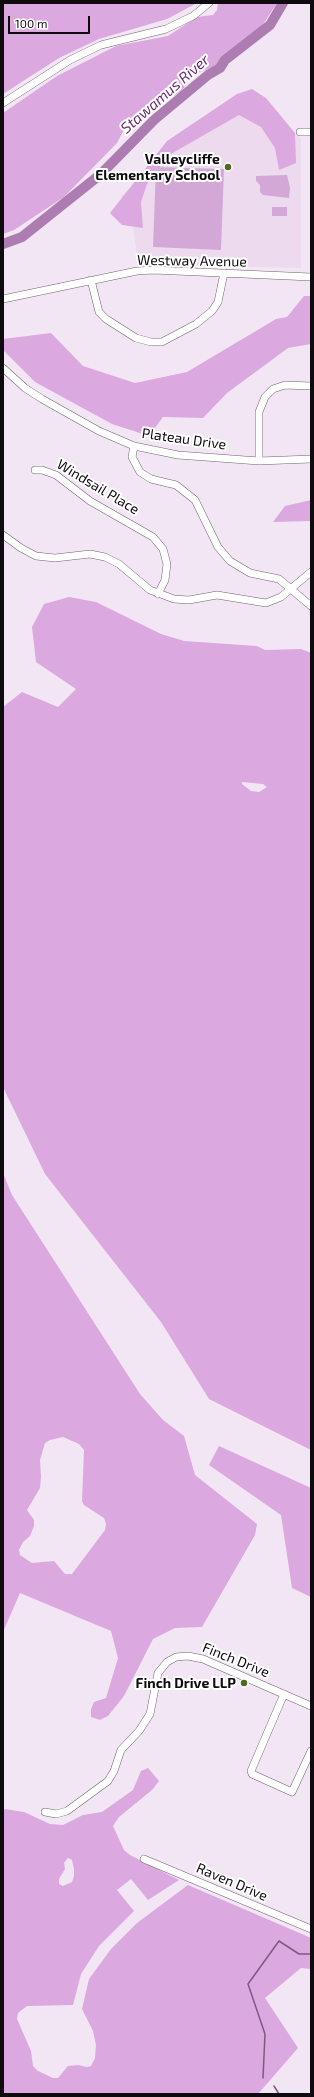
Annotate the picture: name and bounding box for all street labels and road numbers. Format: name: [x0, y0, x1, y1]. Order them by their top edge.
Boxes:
street label: Westway Avenue: [137, 252, 247, 270]
street label: Plateau Drive: [141, 425, 227, 453]
street label: Windsail Place: [54, 456, 142, 518]
street label: Finch Drive: [200, 1639, 272, 1681]
street label: Raven Drive: [194, 1859, 270, 1905]

